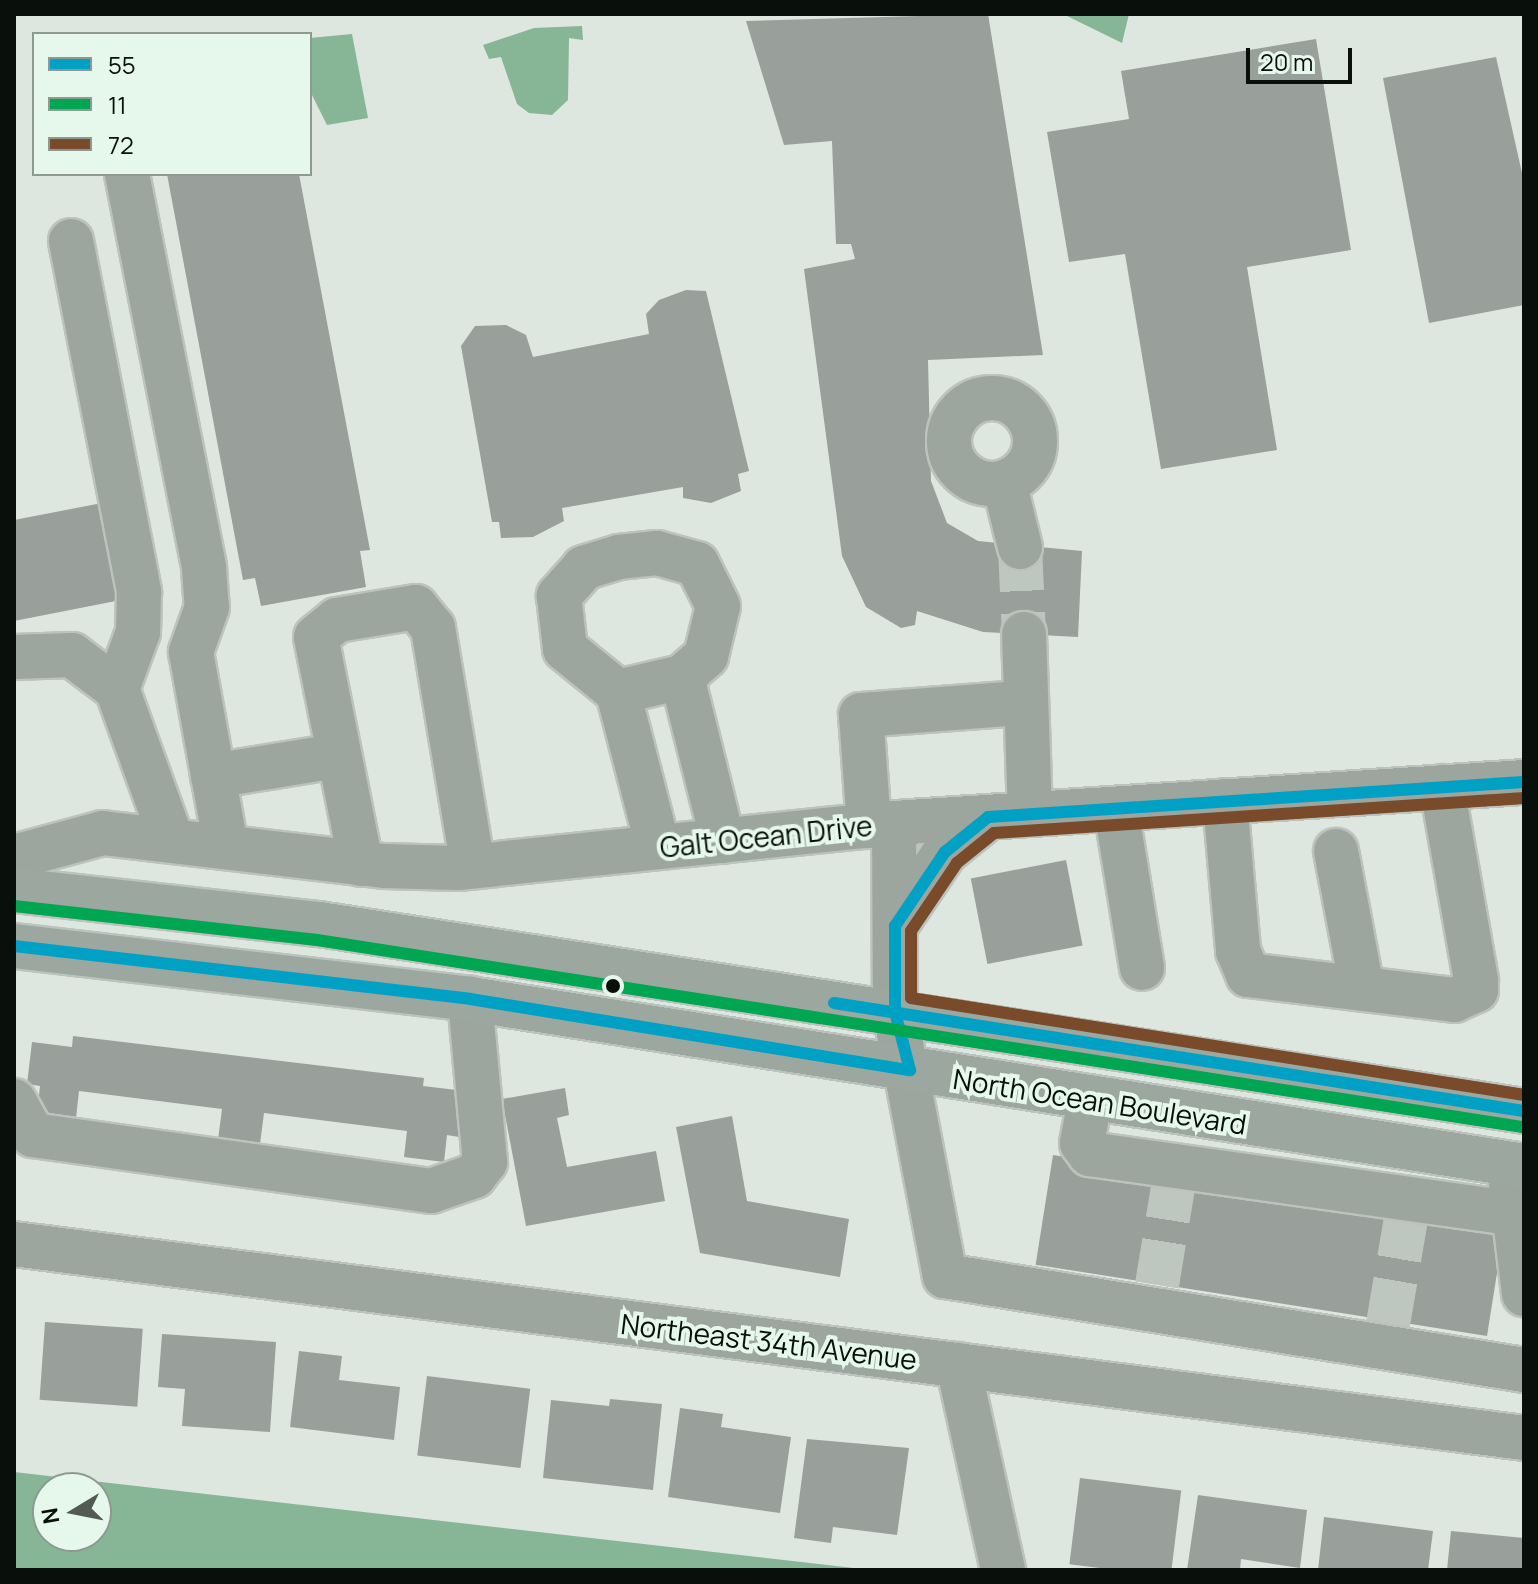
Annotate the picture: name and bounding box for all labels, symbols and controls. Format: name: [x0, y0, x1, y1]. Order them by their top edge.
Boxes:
legend: [32, 32, 312, 176]
scale bar: [1250, 32, 1356, 82]
text: 20 m: [1260, 45, 1313, 78]
text: 55: [108, 48, 136, 81]
text: 11: [108, 88, 127, 121]
text: 72: [108, 128, 134, 161]
street label: Galt Ocean Drive: [658, 808, 874, 864]
unlabelled marker: [605, 978, 621, 994]
street label: North Ocean Boulevard: [951, 1061, 1249, 1141]
street label: Northeast 34th Avenue: [619, 1306, 919, 1376]
north arrow: [32, 1472, 112, 1552]
text: N: [34, 1505, 66, 1526]

